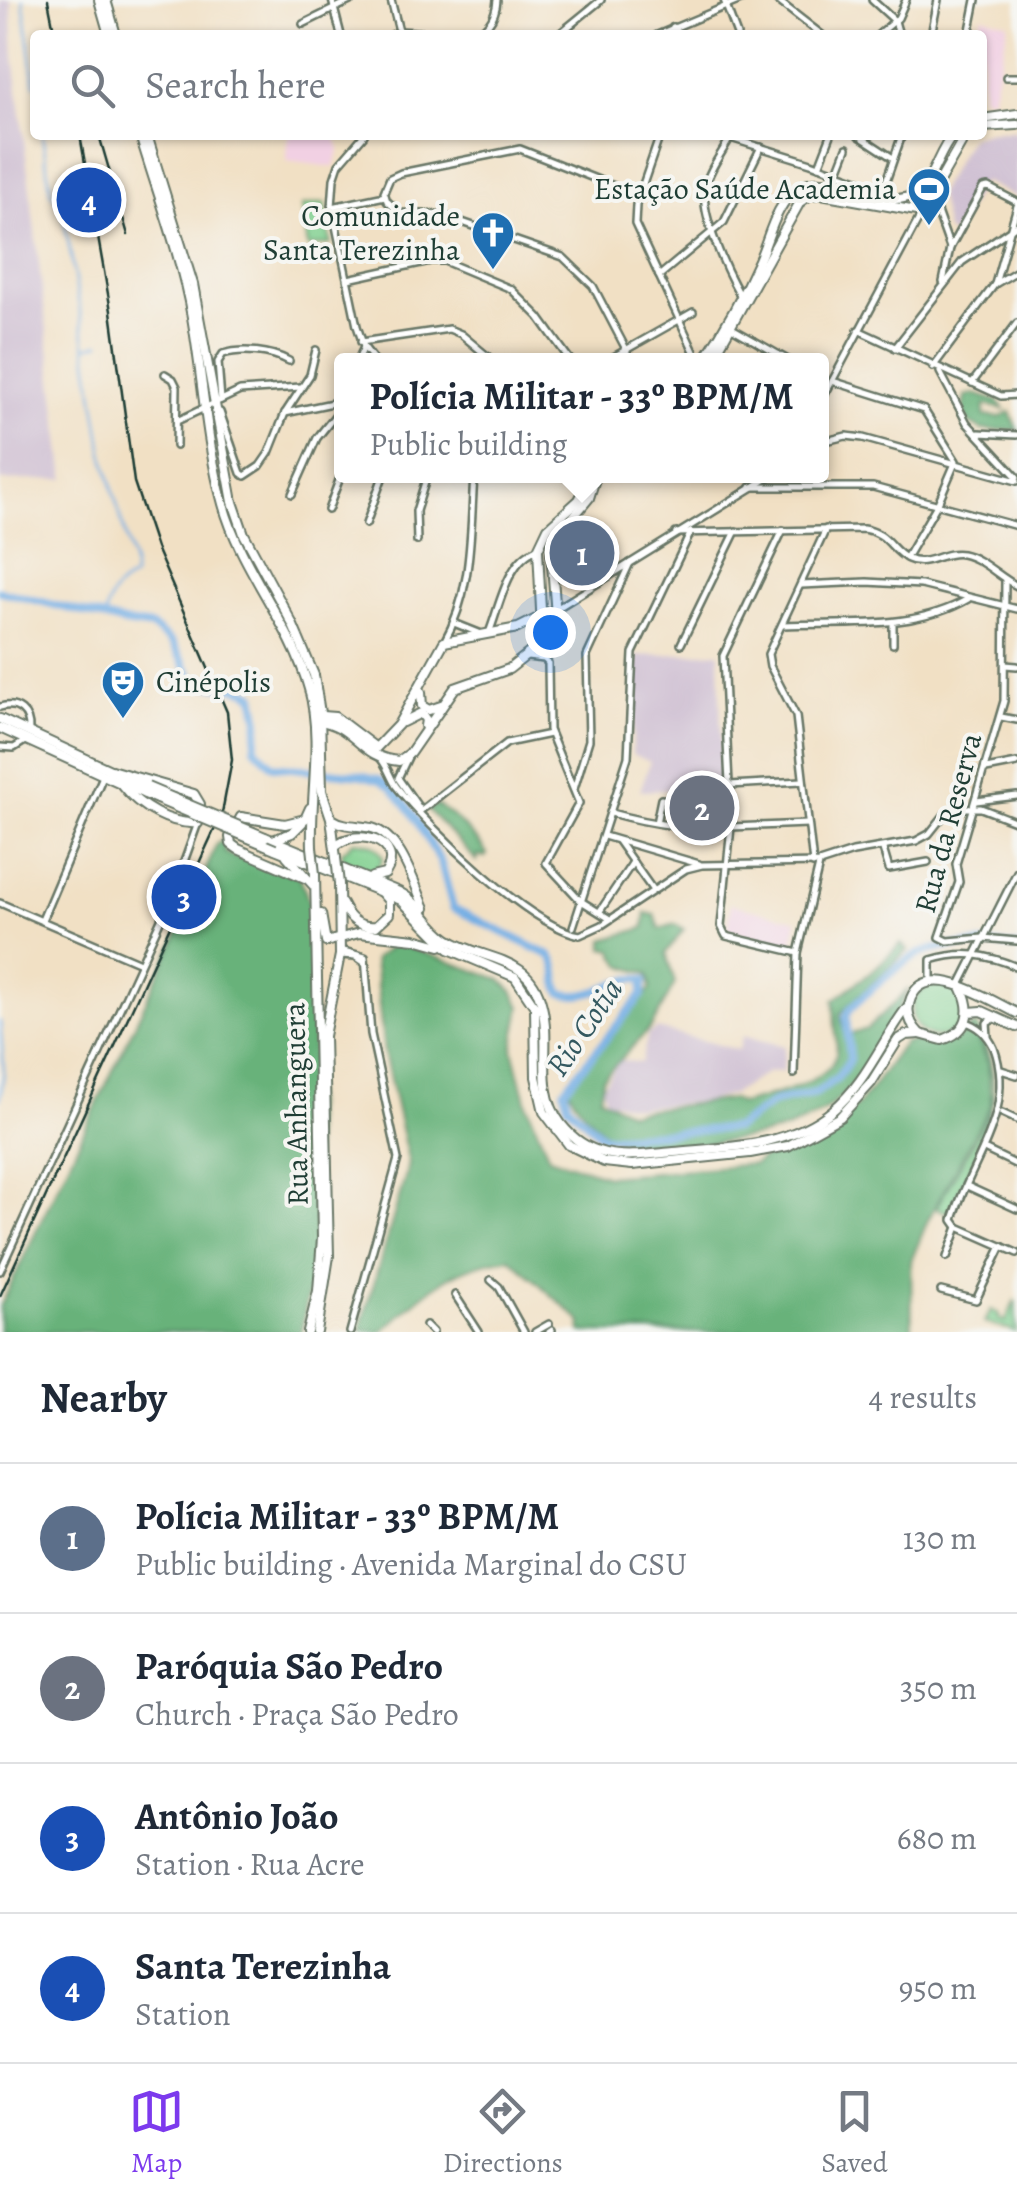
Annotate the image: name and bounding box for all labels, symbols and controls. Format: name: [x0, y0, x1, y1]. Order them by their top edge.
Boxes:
search box: [30, 30, 987, 140]
icon: search: [65, 58, 120, 113]
text: Search here: [145, 59, 326, 111]
pin: 4: [56, 162, 122, 238]
sports icon: Estação Saúde Academia: [906, 166, 952, 227]
place label: Estação Saúde Academia: [594, 169, 896, 209]
place label: Comunidade Santa Terezinha: [263, 196, 460, 270]
church icon: Comunidade Santa Terezinha: [470, 210, 516, 271]
popup: [334, 353, 829, 483]
text: Polícia Militar - 33º BPM/M: [369, 370, 794, 422]
text: Public building: [369, 422, 567, 466]
pin: 1: [550, 516, 614, 590]
your location: [525, 607, 576, 658]
theatre icon: Cinépolis: [100, 659, 146, 720]
place label: Cinépolis: [156, 662, 271, 702]
street label: Rua da Reserva: [905, 729, 991, 917]
pin: 2: [670, 770, 734, 846]
pin: 3: [152, 860, 216, 934]
water label: Rio Cotia: [535, 969, 633, 1085]
street label: Rua Anhanguera: [274, 1002, 318, 1206]
text: Nearby: [40, 1369, 167, 1426]
text: 4 results: [868, 1375, 977, 1419]
text: Polícia Militar - 33º BPM/M: [135, 1490, 559, 1542]
text: 1: [67, 1516, 78, 1560]
text: 130 m: [903, 1516, 977, 1560]
text: Public building · Avenida Marginal do CSU: [135, 1542, 687, 1586]
text: Paróquia São Pedro: [135, 1640, 443, 1692]
text: 2: [65, 1666, 80, 1710]
text: 350 m: [900, 1666, 977, 1710]
text: Church · Praça São Pedro: [135, 1692, 459, 1736]
text: Antônio João: [135, 1790, 339, 1842]
text: 3: [66, 1816, 79, 1860]
text: 680 m: [897, 1816, 977, 1860]
text: Station · Rua Acre: [135, 1842, 365, 1886]
text: Santa Terezinha: [135, 1940, 391, 1992]
text: 4: [65, 1966, 80, 2010]
text: 950 m: [899, 1966, 977, 2010]
text: Station: [135, 1992, 231, 2036]
tab: Map: [129, 2084, 184, 2182]
tab: Directions: [443, 2084, 563, 2182]
tab: Saved: [821, 2084, 888, 2182]

